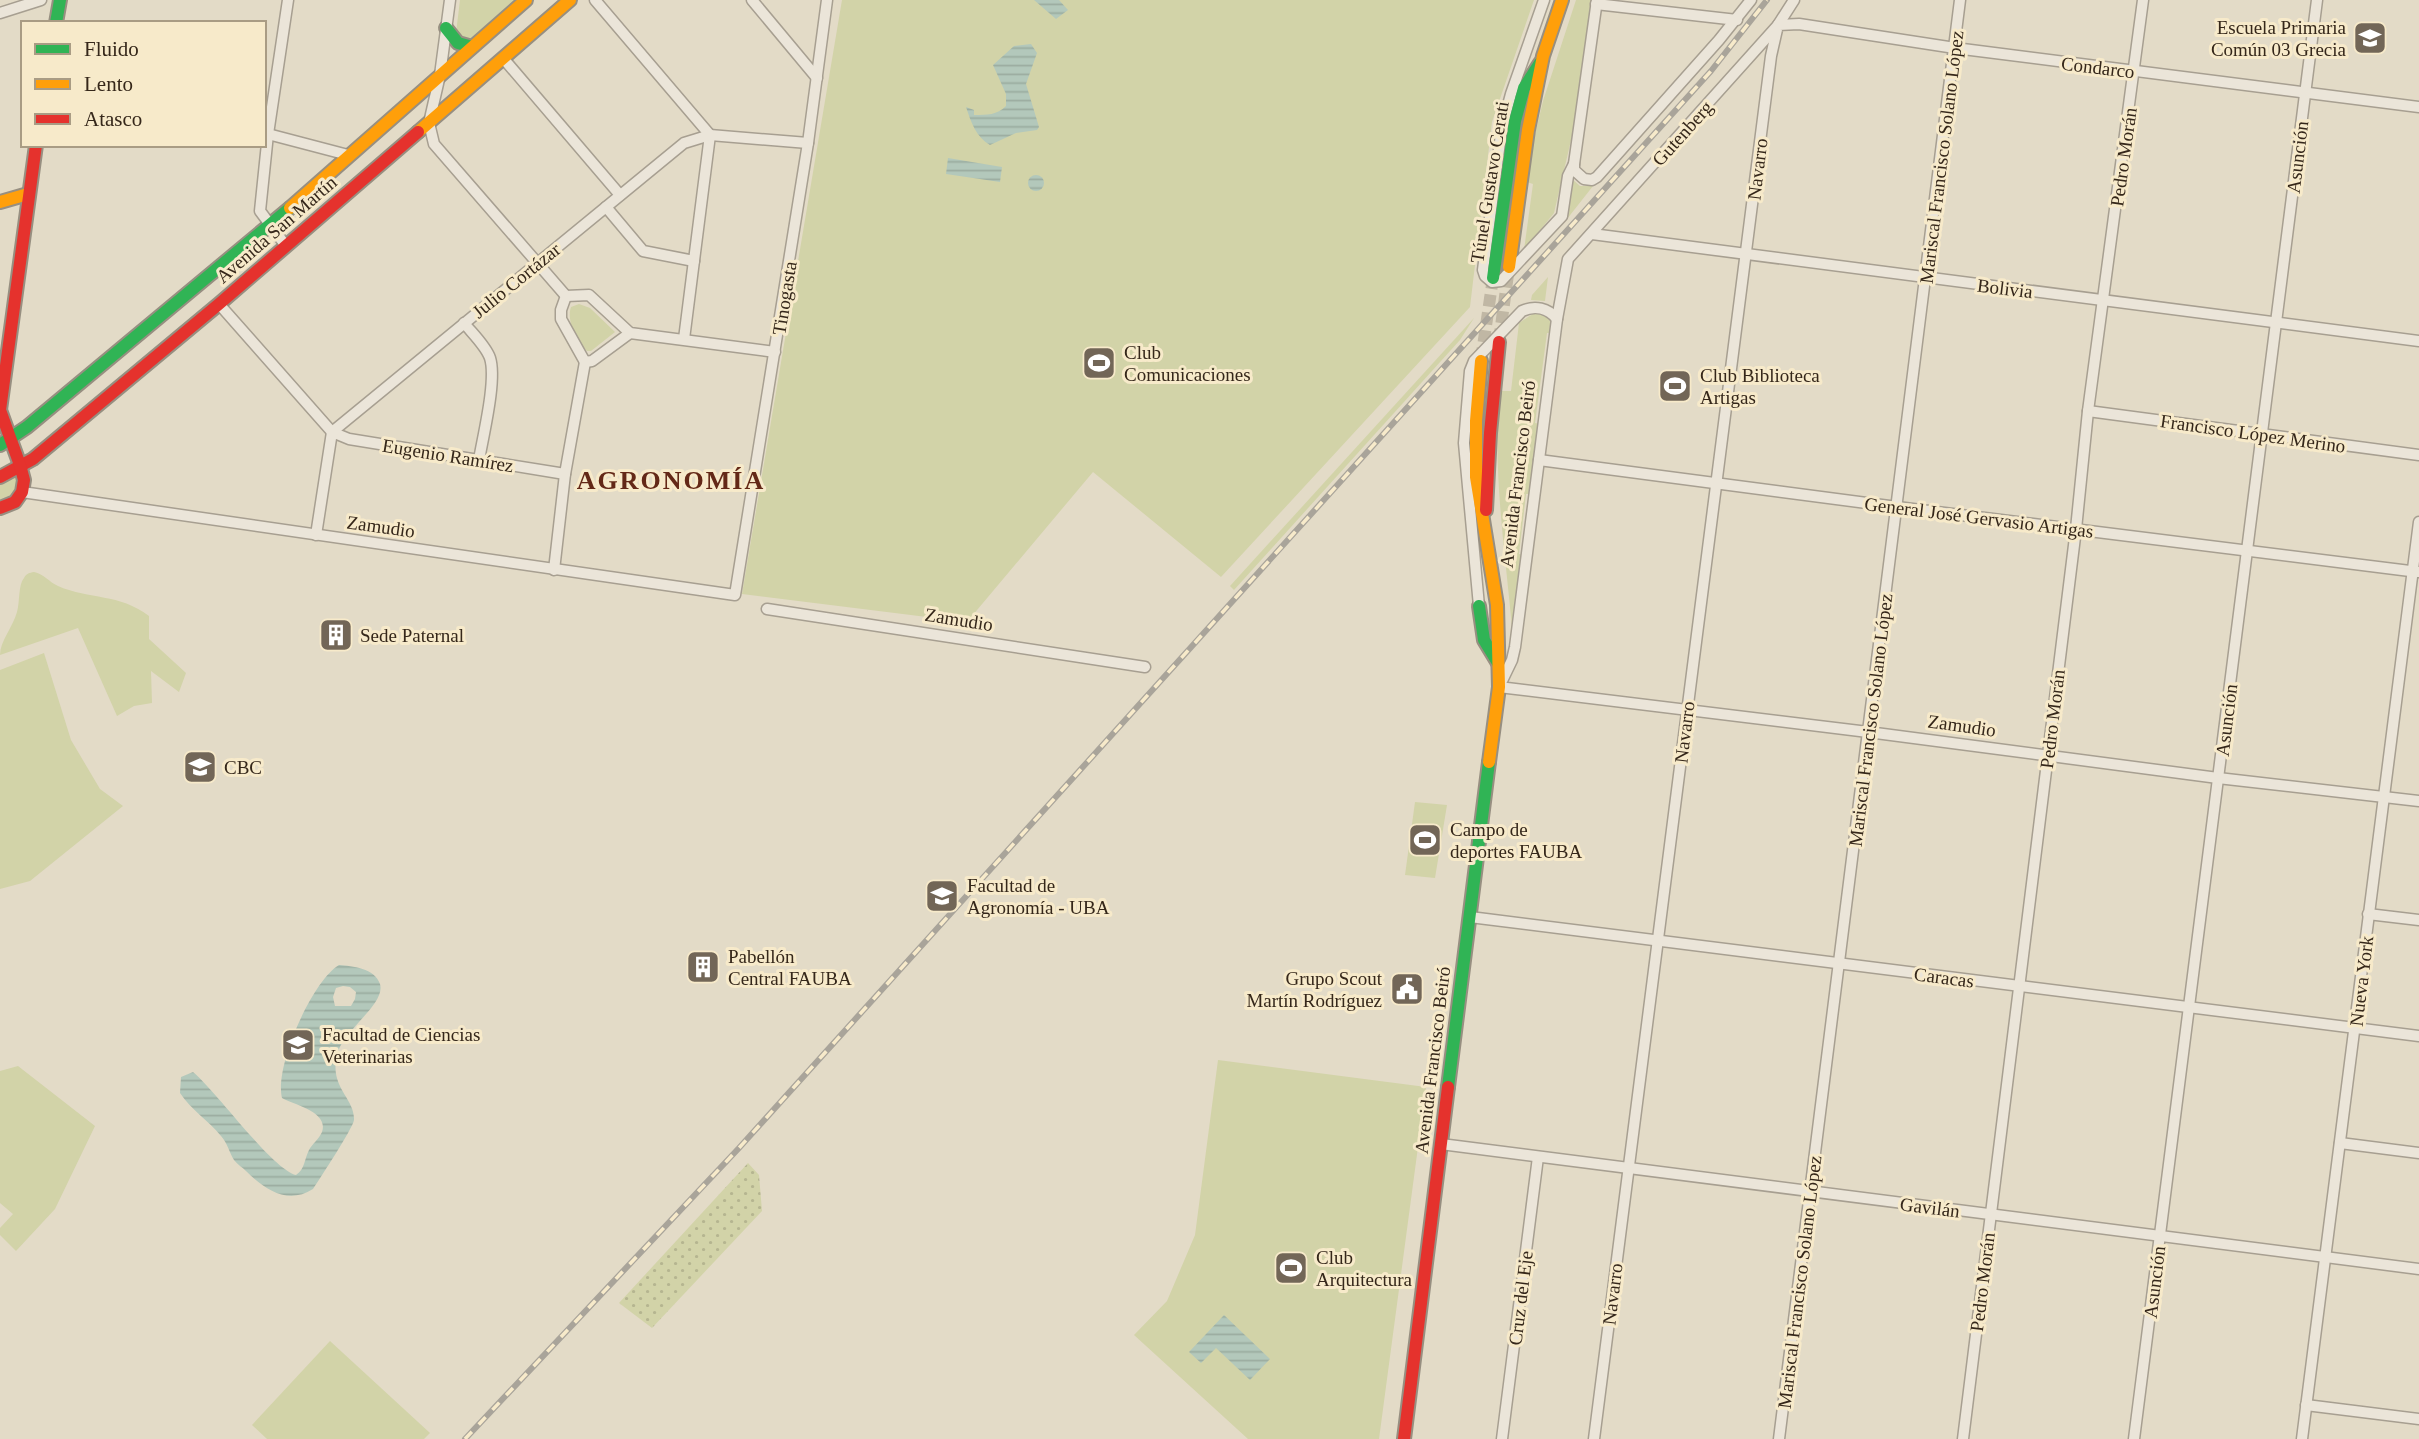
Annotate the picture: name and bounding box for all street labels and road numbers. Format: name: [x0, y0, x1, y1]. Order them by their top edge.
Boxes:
street label: Mariscal Francisco Solano López: [1916, 29, 1967, 285]
street label: Condarco: [2060, 53, 2136, 82]
street label: Gutenberg: [1648, 96, 1717, 170]
street label: Túnel Gustavo Cerati: [1466, 100, 1513, 265]
street label: Pedro Morán: [2106, 106, 2141, 208]
street label: Asunción: [2283, 119, 2312, 194]
street label: Navarro: [1743, 137, 1772, 201]
street label: Avenida San Martín: [212, 171, 341, 287]
street label: Julio Cortázar: [468, 238, 565, 322]
street label: Tinogasta: [768, 259, 801, 336]
street label: Bolivia: [1976, 275, 2035, 302]
street label: Avenida Francisco Beiró: [1496, 379, 1539, 569]
street label: Francisco López Merino: [2159, 410, 2347, 457]
street label: Eugenio Ramírez: [381, 435, 515, 476]
street label: General José Gervasio Artigas: [1863, 493, 2095, 542]
street label: Zamudio: [345, 511, 416, 542]
street label: Mariscal Francisco Solano López: [1845, 592, 1896, 848]
street label: Zamudio: [923, 604, 994, 635]
street label: Pedro Morán: [2036, 668, 2069, 770]
street label: Asunción: [2212, 682, 2241, 757]
street label: Navarro: [1670, 700, 1699, 764]
street label: Zamudio: [1926, 710, 1997, 741]
street label: Nueva York: [2346, 934, 2378, 1027]
street label: Caracas: [1913, 963, 1975, 992]
street label: Avenida Francisco Beiró: [1411, 965, 1454, 1155]
street label: Mariscal Francisco Solano López: [1774, 1154, 1825, 1410]
street label: Gavilán: [1899, 1193, 1962, 1222]
street label: Pedro Morán: [1966, 1231, 1999, 1333]
street label: Asunción: [2140, 1244, 2169, 1319]
street label: Cruz del Eje: [1504, 1250, 1537, 1346]
street label: Navarro: [1598, 1262, 1627, 1326]

